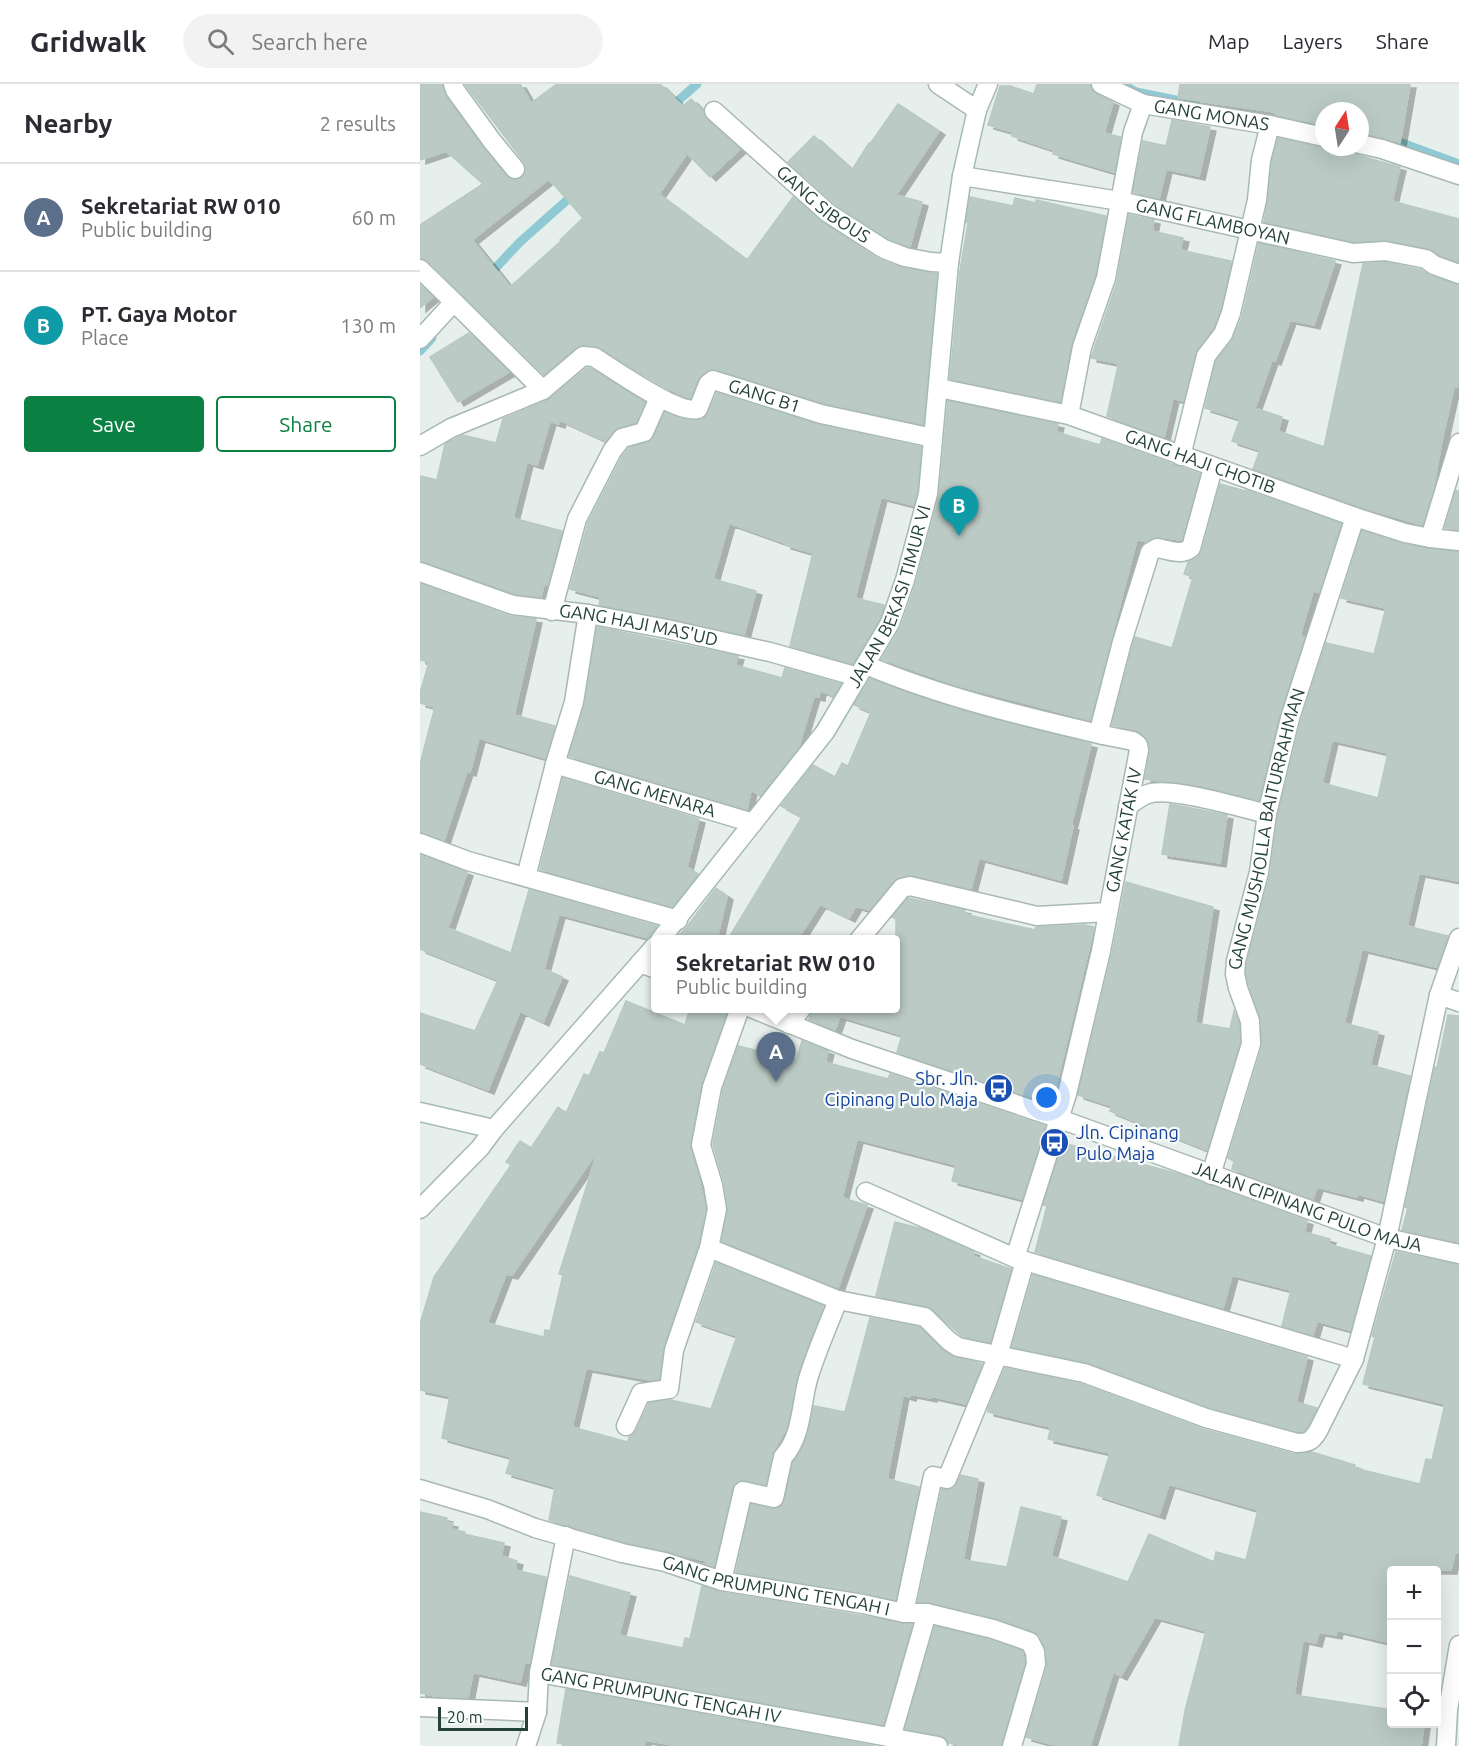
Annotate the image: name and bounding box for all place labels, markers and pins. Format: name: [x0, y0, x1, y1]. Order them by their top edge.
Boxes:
pin: B: [940, 486, 978, 536]
pin: A: [756, 1032, 796, 1082]
place label: Sbr. Jln. Cipinang Pulo Maja: [824, 1068, 978, 1109]
bus stop icon: Sbr. Jln. Cipinang Pulo Maja: [983, 1073, 1015, 1105]
place label: Jln. Cipinang Pulo Maja: [1076, 1122, 1179, 1163]
bus stop icon: Jln. Cipinang Pulo Maja: [1039, 1127, 1071, 1159]

